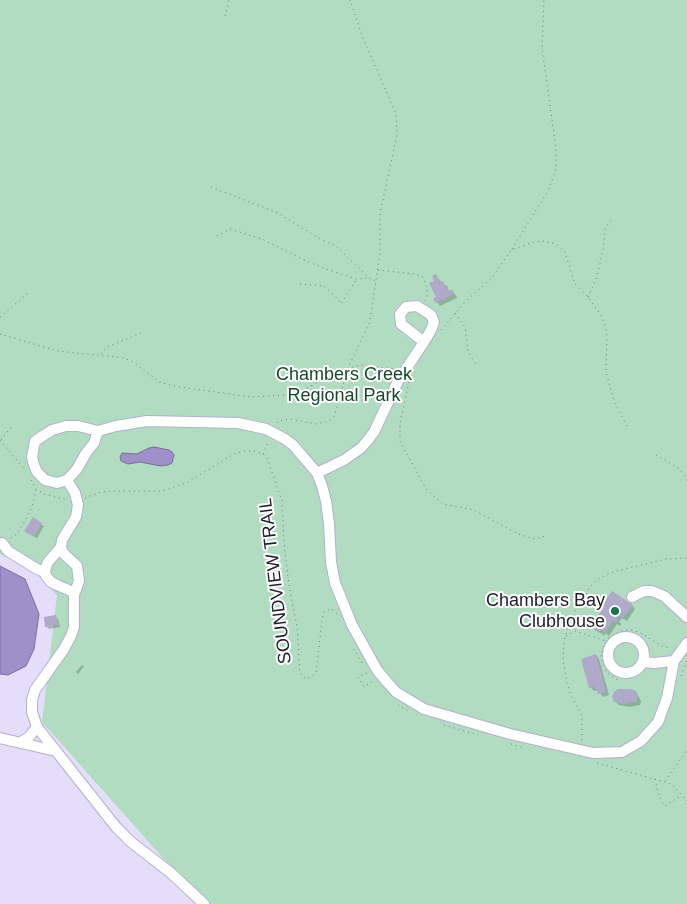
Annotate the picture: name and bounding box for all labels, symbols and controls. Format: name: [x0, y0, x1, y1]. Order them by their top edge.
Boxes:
park label: Chambers Creek Regional Park: [276, 364, 412, 406]
street label: SOUNDVIEW TRAIL: [255, 497, 297, 665]
place label: Chambers Bay Clubhouse: [486, 590, 605, 632]
marker: Chambers Bay Clubhouse: [609, 605, 621, 617]

